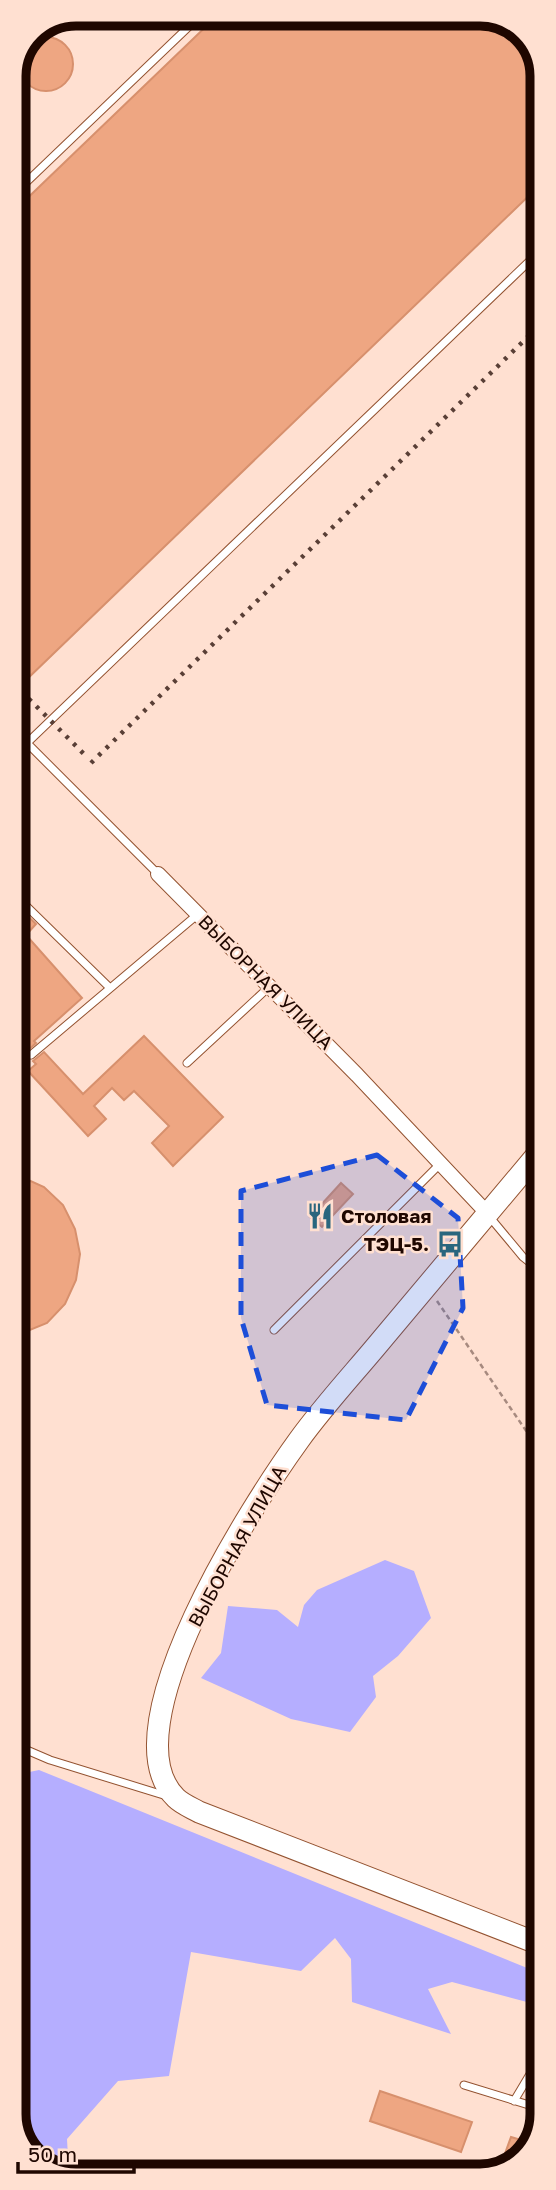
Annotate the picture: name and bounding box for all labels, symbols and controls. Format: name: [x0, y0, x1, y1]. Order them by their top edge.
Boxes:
street label: ВЫБОРНАЯ УЛИЦА: [194, 909, 339, 1054]
restaurant icon: Столовая: [305, 1201, 335, 1231]
place label: Столовая: [341, 1204, 431, 1227]
bus stop icon: ТЭЦ-5.: [435, 1229, 465, 1259]
place label: ТЭЦ-5.: [364, 1232, 429, 1255]
street label: ВЫБОРНАЯ УЛИЦА: [183, 1461, 291, 1631]
scale bar: [18, 2130, 133, 2174]
text: 50 m: [28, 2141, 77, 2167]

